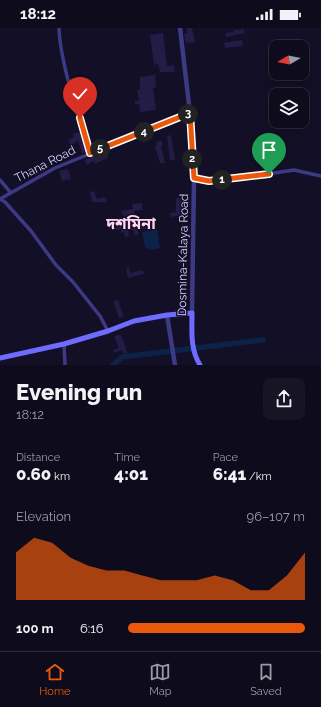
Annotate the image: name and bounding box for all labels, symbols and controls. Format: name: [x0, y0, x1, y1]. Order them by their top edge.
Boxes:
text: 18:12: [20, 5, 56, 23]
north arrow: [269, 40, 309, 80]
map controls: [269, 40, 309, 128]
pin: [63, 77, 97, 118]
icon: check: [69, 83, 91, 105]
button: layers: [269, 88, 309, 128]
pin: 3: [178, 104, 198, 124]
text: 3: [185, 107, 191, 120]
pin: 4: [134, 122, 154, 142]
text: 4: [141, 125, 147, 138]
pin: [252, 133, 286, 174]
pin: 5: [90, 139, 110, 159]
icon: arrive: [258, 139, 280, 161]
text: 5: [97, 142, 103, 155]
street label: Thana Road: [12, 143, 78, 185]
pin: 2: [182, 149, 202, 169]
text: 2: [189, 152, 195, 165]
pin: 1: [212, 170, 232, 190]
text: 1: [219, 173, 225, 186]
street label: Dosmina-Kalaya Road: [175, 194, 191, 316]
district label: দশমিনা: [105, 214, 156, 233]
button: share: [263, 378, 305, 420]
text: Evening run: [16, 379, 142, 405]
text: 18:12: [16, 407, 44, 422]
text: Distance: [16, 451, 60, 464]
text: Time: [114, 451, 140, 464]
text: Pace: [213, 451, 238, 464]
text: 0.60: [16, 464, 51, 484]
text: 4:01: [114, 464, 148, 484]
text: 6:41: [213, 464, 246, 484]
text: km: [51, 470, 70, 483]
text: /km: [246, 470, 272, 483]
text: Elevation: [16, 509, 71, 524]
text: 96–107 m: [247, 509, 305, 524]
text: 100 m: [16, 621, 54, 636]
text: 6:16: [80, 621, 104, 636]
tab: Home: [39, 661, 70, 698]
tab: Map: [149, 661, 172, 698]
tab: Saved: [250, 661, 282, 698]

